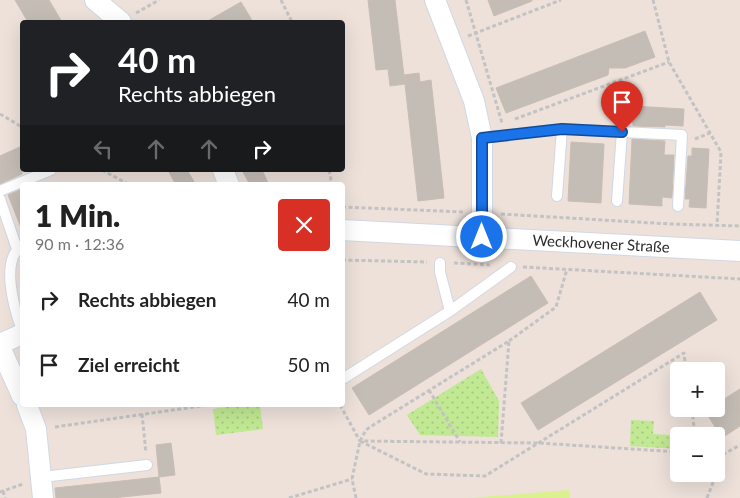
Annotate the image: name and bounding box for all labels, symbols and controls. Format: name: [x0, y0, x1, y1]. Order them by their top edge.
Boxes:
text: 40 m: [118, 38, 196, 80]
icon: right: [35, 40, 100, 105]
text: Rechts abbiegen: [118, 80, 276, 107]
pin: [601, 81, 643, 132]
icon: arrive: [608, 88, 636, 116]
icon: left: [89, 135, 117, 163]
icon: ahead: [142, 135, 170, 163]
icon: ahead: [195, 135, 223, 163]
icon: right: [248, 135, 276, 163]
text: 1 Min.: [35, 197, 120, 233]
button: close: [278, 199, 330, 251]
position arrow: [455, 210, 507, 262]
street label: Weckhovener Straße: [532, 230, 670, 256]
text: 90 m · 12:36: [35, 234, 124, 253]
icon: right: [35, 286, 63, 314]
text: Rechts abbiegen: [78, 288, 216, 311]
text: 40 m: [287, 288, 330, 311]
icon: arrive: [35, 351, 63, 379]
text: Ziel erreicht: [78, 353, 180, 376]
text: 50 m: [287, 353, 330, 376]
map controls: [670, 362, 725, 482]
button: +: [670, 362, 725, 417]
button: −: [670, 427, 725, 482]

